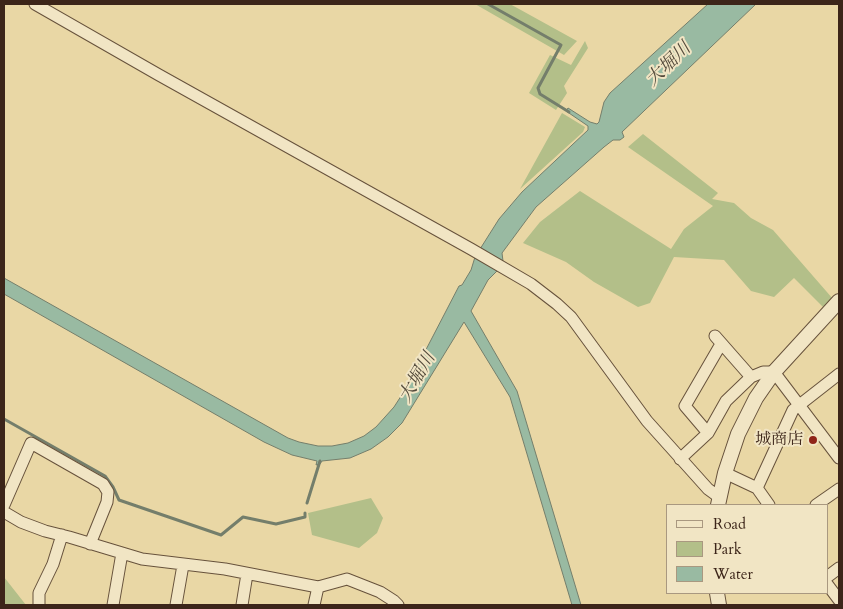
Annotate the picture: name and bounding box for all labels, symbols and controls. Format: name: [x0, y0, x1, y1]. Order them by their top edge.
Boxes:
water label: 大堀川: [642, 38, 696, 92]
water label: 大堀川: [395, 349, 441, 407]
place label: 城商店: [755, 430, 803, 450]
marker: 城商店: [807, 434, 819, 446]
legend: [666, 504, 828, 594]
text: Road: [713, 514, 746, 534]
text: Park: [713, 539, 742, 559]
text: Water: [713, 564, 753, 584]

